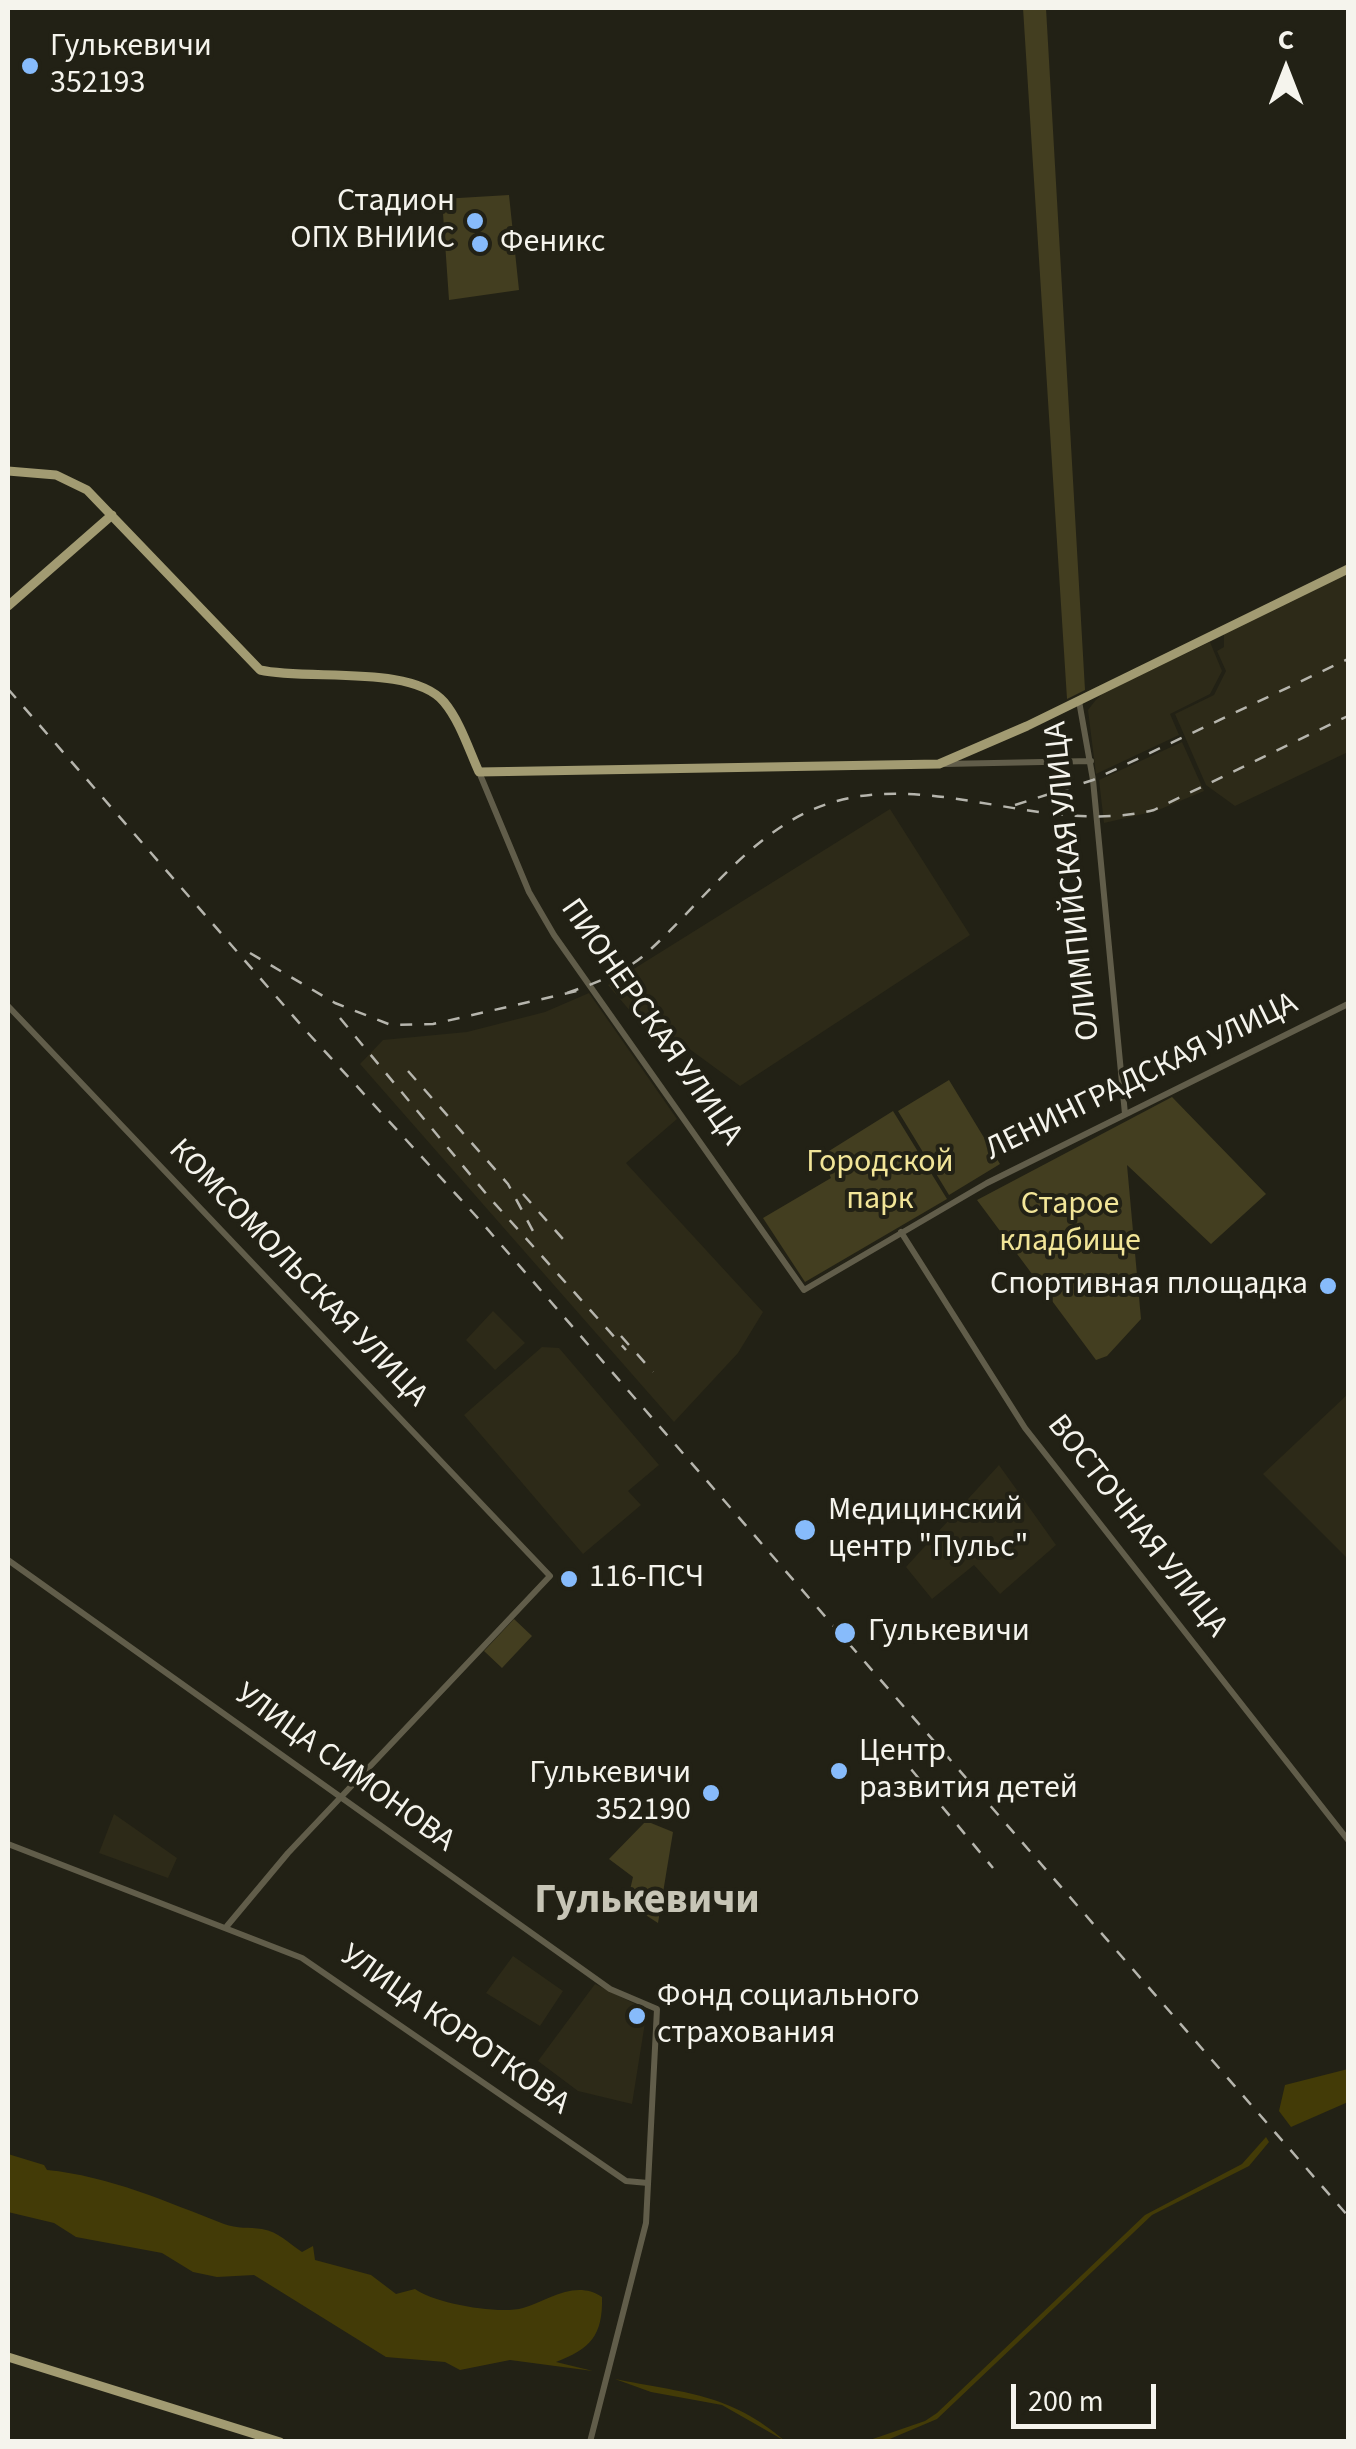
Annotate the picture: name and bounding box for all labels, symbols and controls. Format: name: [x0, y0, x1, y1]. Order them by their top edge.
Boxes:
north arrow: [1236, 20, 1336, 120]
text: С: [1278, 20, 1294, 60]
place label: Гулькевичи 352193: [50, 29, 212, 104]
marker: Гулькевичи 352193: [19, 55, 41, 77]
place label: Стадион ОПХ ВНИИС: [290, 184, 455, 259]
marker: Стадион ОПХ ВНИИС: [464, 210, 486, 232]
place label: Феникс: [500, 225, 605, 263]
marker: Феникс: [469, 233, 491, 255]
street label: ОЛИМПИЙСКАЯ УЛИЦА: [1038, 720, 1110, 1042]
street label: ПИОНЕРСКАЯ УЛИЦА: [551, 893, 749, 1153]
street label: ЛЕНИНГРАДСКАЯ УЛИЦА: [980, 986, 1304, 1170]
street label: КОМСОМОЛЬСКАЯ УЛИЦА: [159, 1132, 435, 1416]
park label: Городской парк: [806, 1145, 954, 1220]
park label: Старое кладбище: [999, 1187, 1141, 1262]
place label: Спортивная площадка: [990, 1267, 1308, 1305]
marker: Спортивная площадка: [1317, 1275, 1339, 1297]
street label: ВОСТОЧНАЯ УЛИЦА: [1037, 1408, 1235, 1646]
place label: Медицинский центр "Пульс": [828, 1493, 1029, 1568]
marker: Медицинский центр "Пульс": [792, 1517, 818, 1543]
place label: 116-ПСЧ: [589, 1560, 704, 1598]
marker: 116-ПСЧ: [558, 1568, 580, 1590]
place label: Гулькевичи: [868, 1614, 1030, 1652]
marker: Гулькевичи: [832, 1620, 858, 1646]
street label: УЛИЦА СИМОНОВА: [227, 1676, 461, 1862]
place label: Центр развития детей: [859, 1734, 1078, 1809]
place label: Гулькевичи 352190: [529, 1756, 691, 1831]
marker: Центр развития детей: [828, 1760, 850, 1782]
marker: Гулькевичи 352190: [700, 1782, 722, 1804]
district label: Гулькевичи: [534, 1878, 760, 1928]
street label: УЛИЦА КОРОТКОВА: [332, 1938, 576, 2124]
place label: Фонд социального страхования: [657, 1979, 920, 2054]
marker: Фонд социального страхования: [626, 2005, 648, 2027]
scale bar: [1016, 2364, 1161, 2426]
text: 200 m: [1028, 2380, 1104, 2423]

